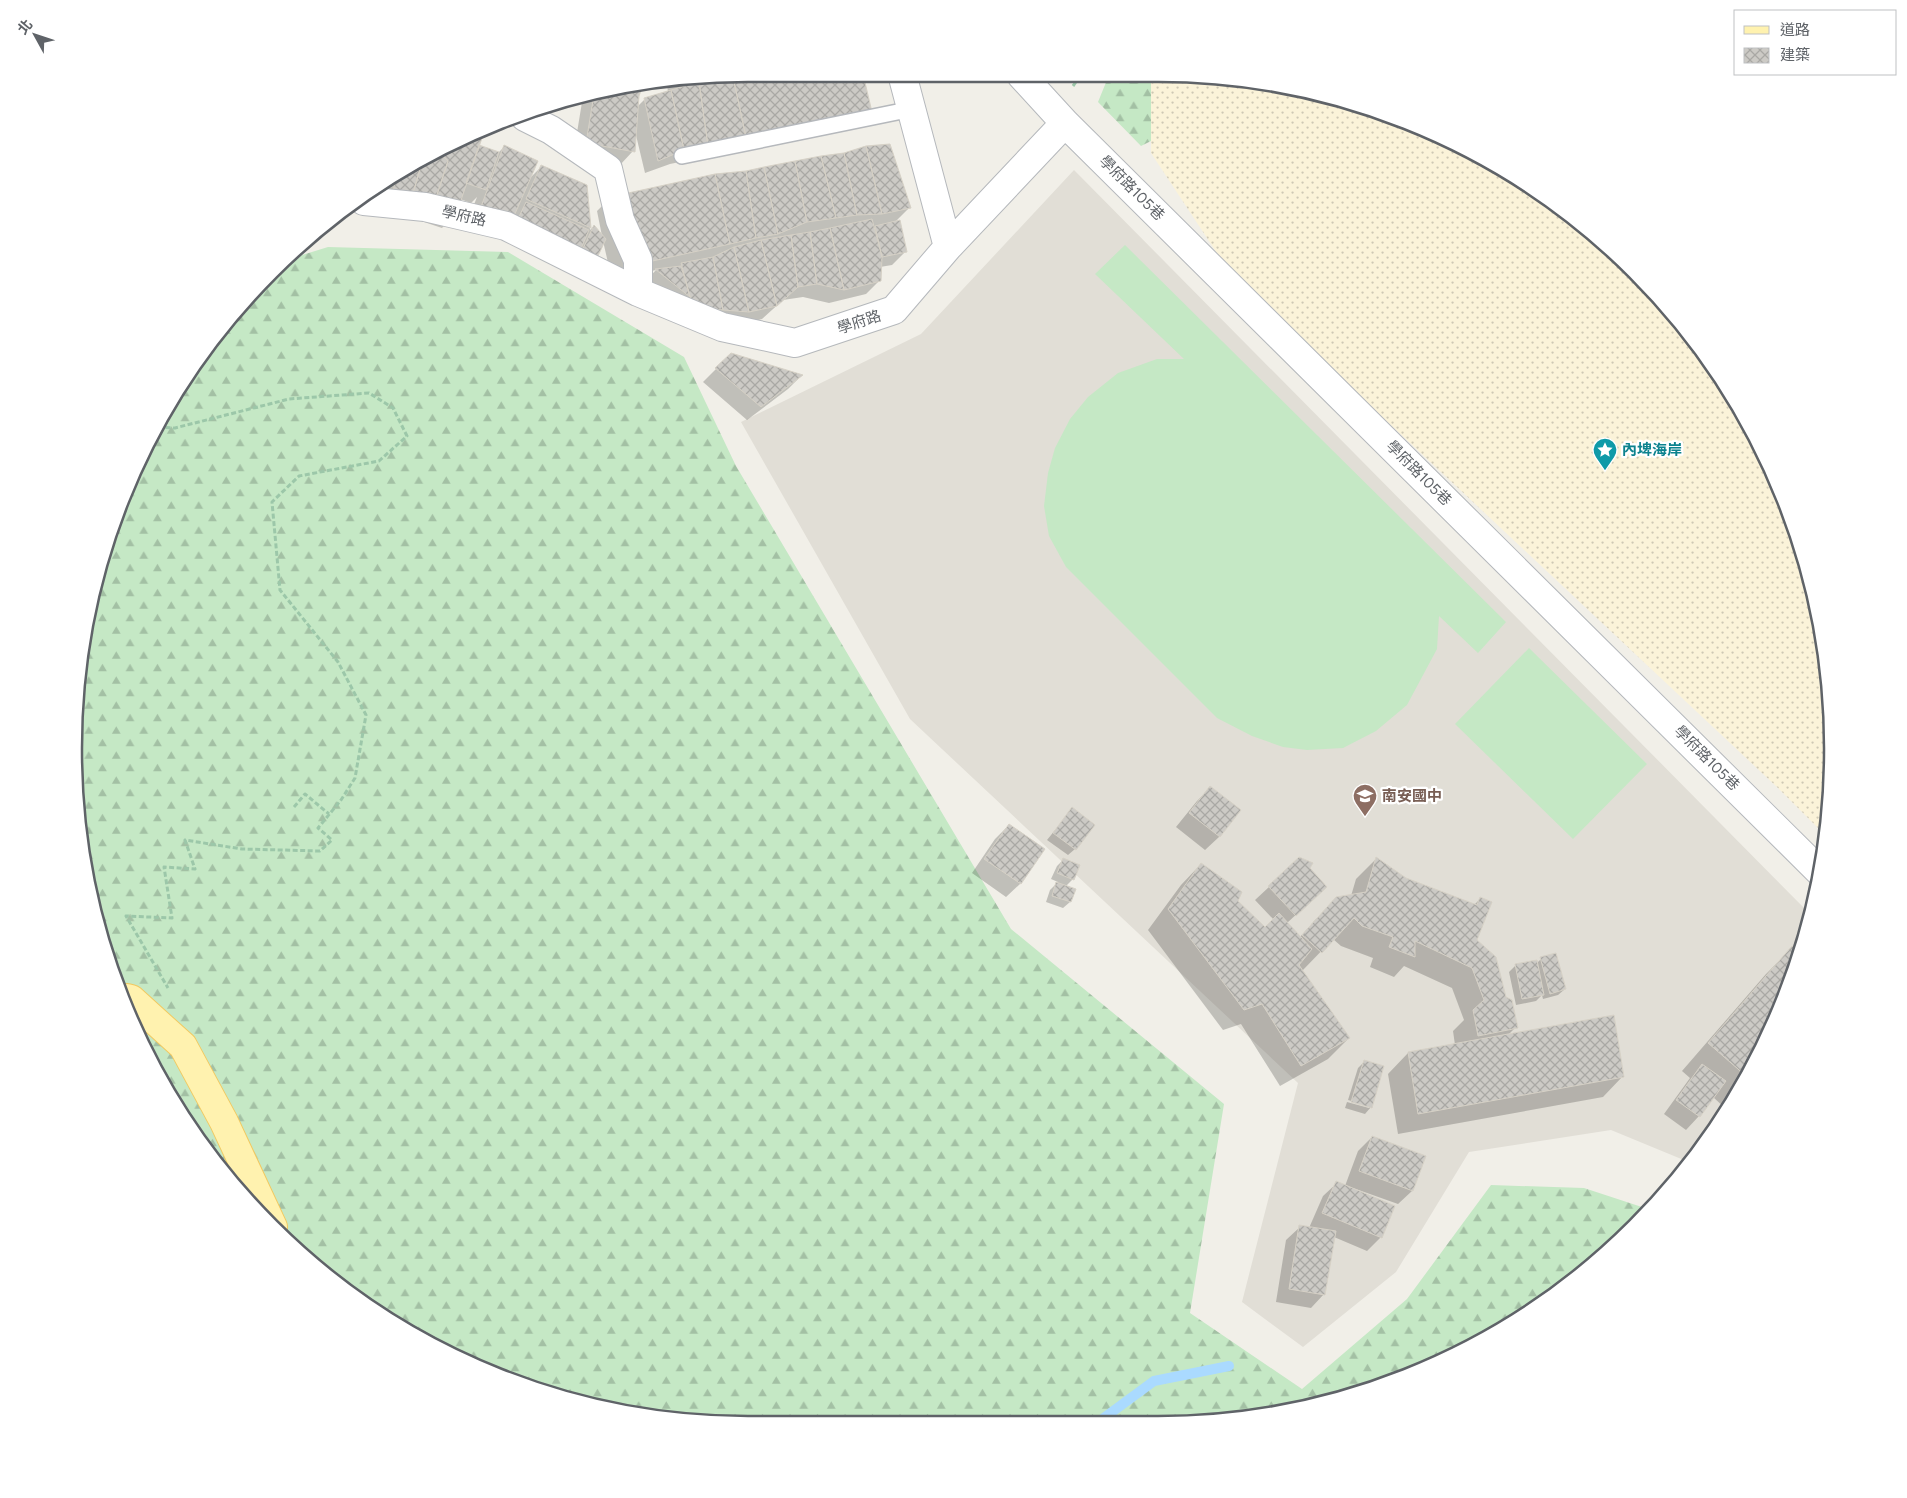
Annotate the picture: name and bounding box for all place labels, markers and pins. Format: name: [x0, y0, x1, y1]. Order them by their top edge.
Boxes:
place icon: 內埤海岸: [1592, 437, 1618, 471]
place label: 內埤海岸: [1622, 441, 1682, 459]
school or university icon: 南安國中: [1352, 783, 1378, 817]
place label: 南安國中: [1382, 787, 1442, 805]

